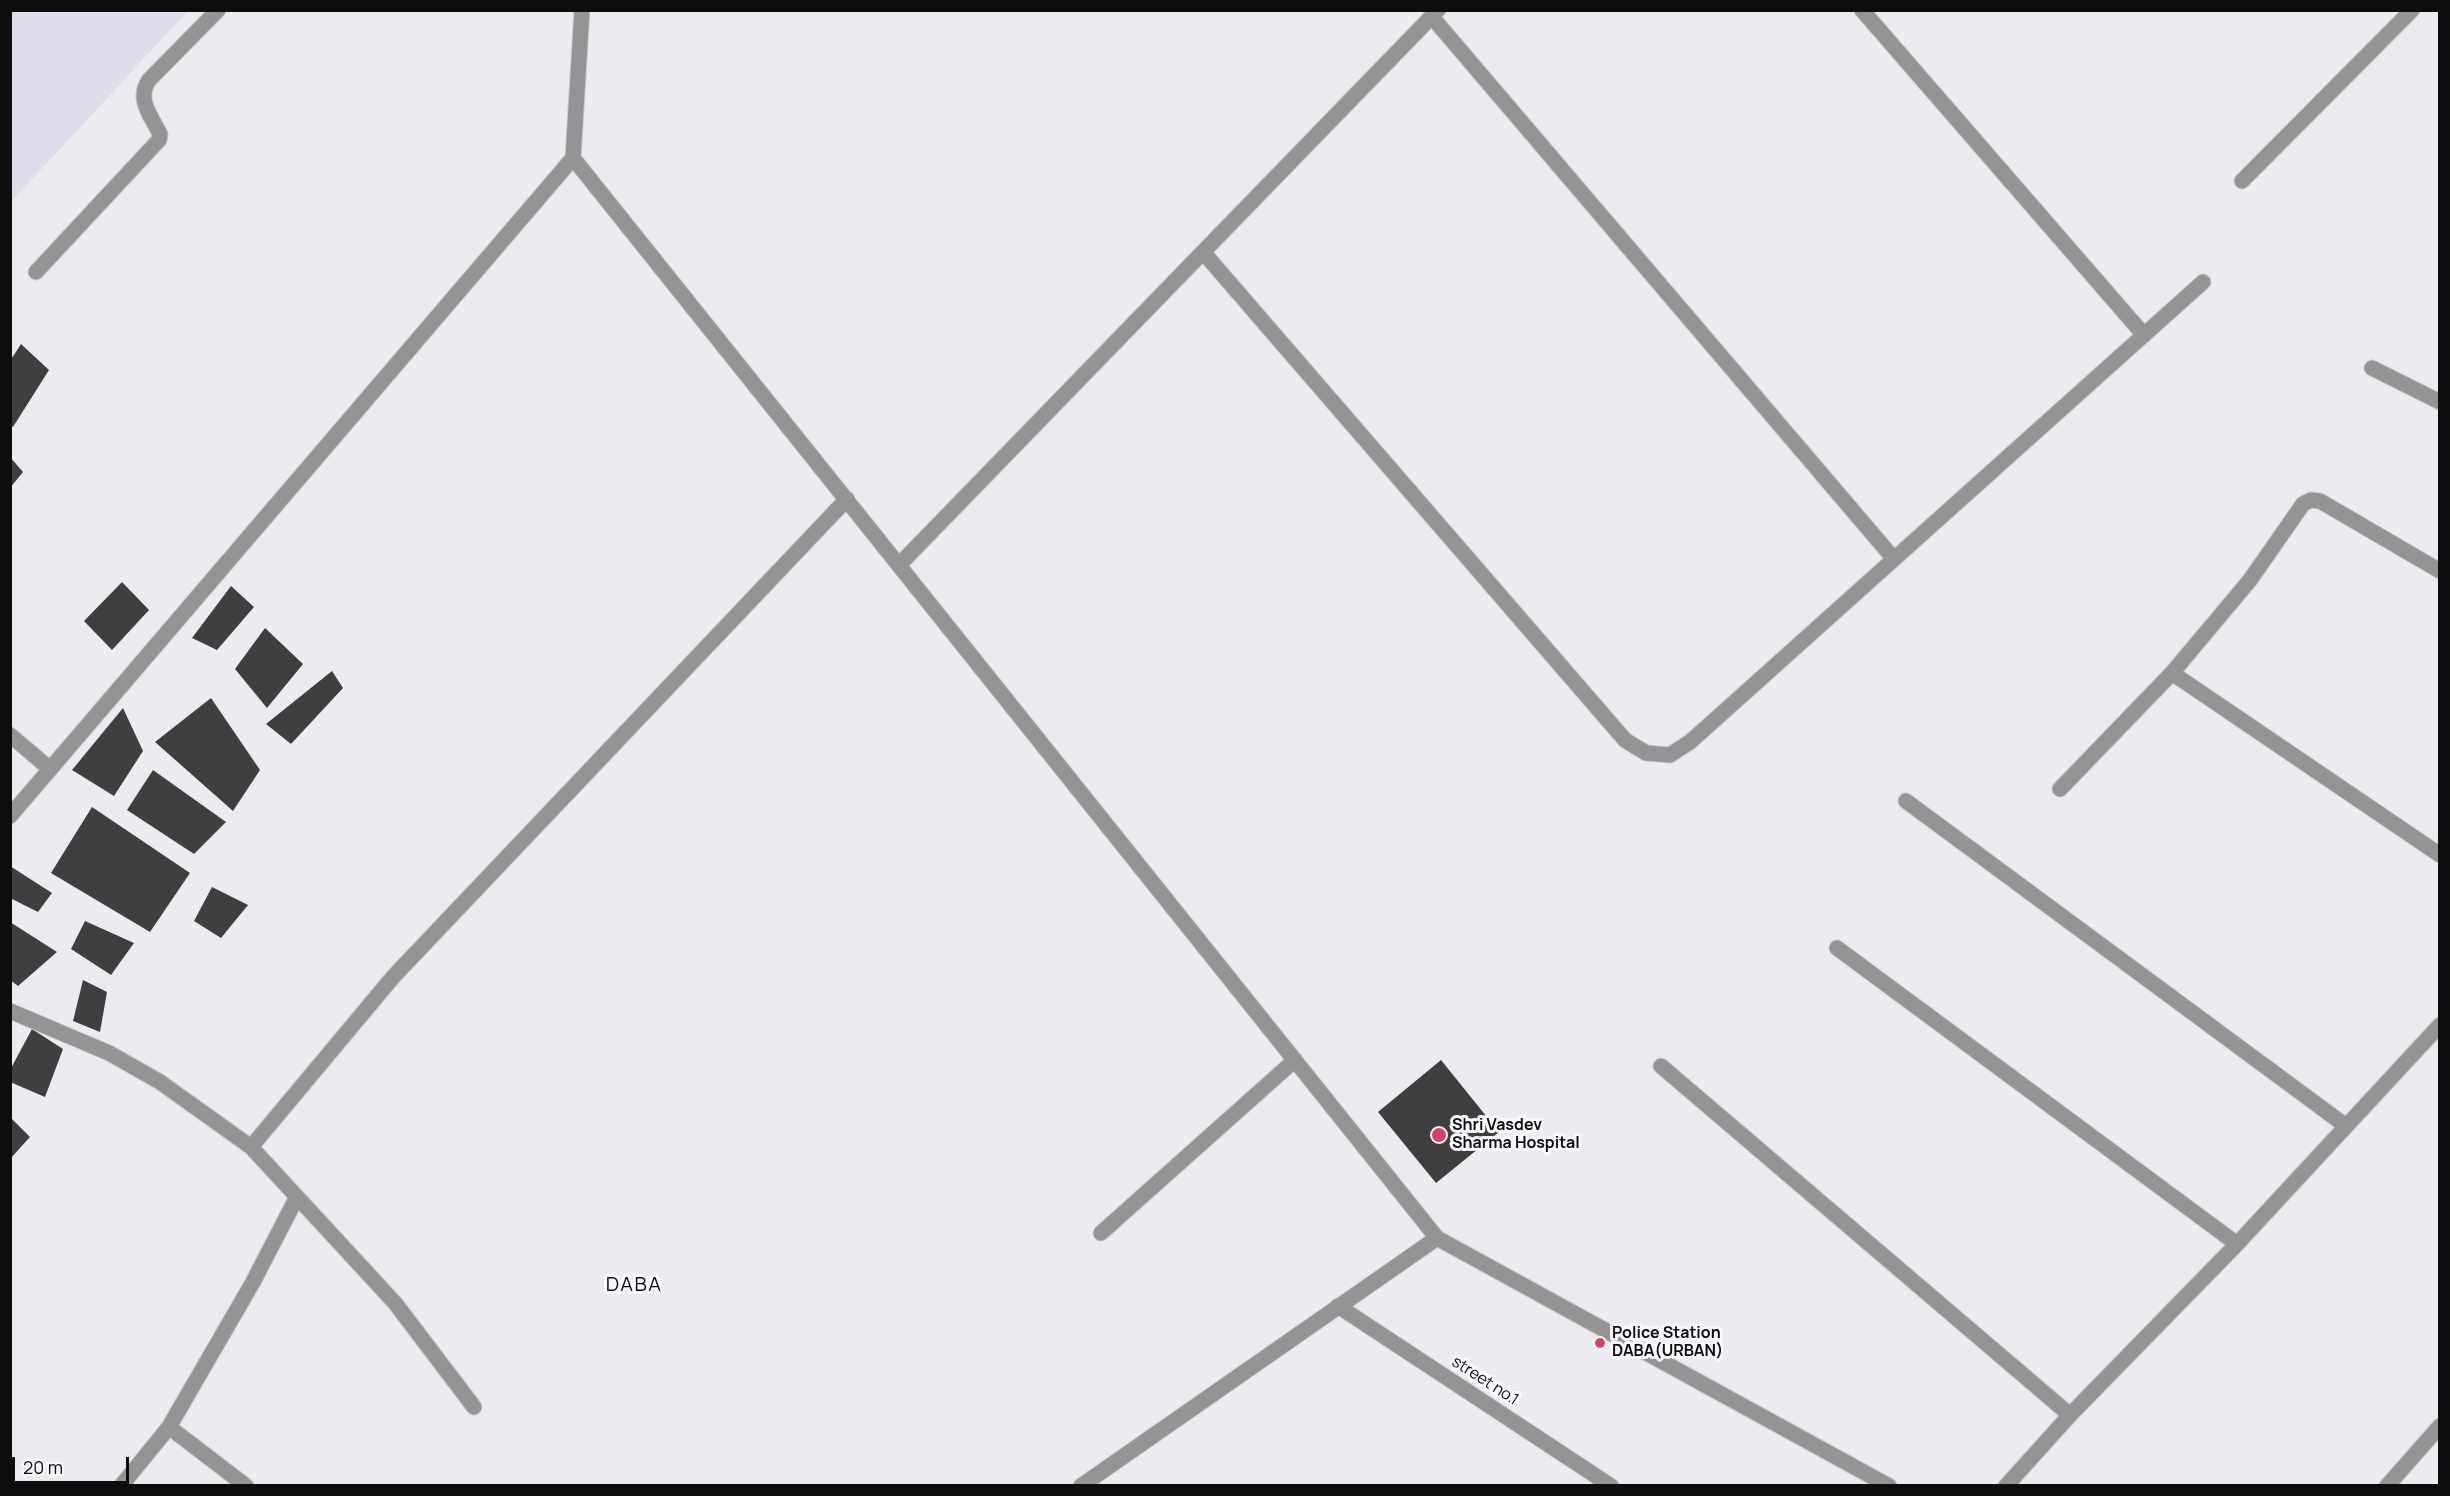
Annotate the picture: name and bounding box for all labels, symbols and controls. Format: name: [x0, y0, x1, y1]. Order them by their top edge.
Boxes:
place label: Shri Vasdev Sharma Hospital: [1452, 1116, 1580, 1154]
marker: Shri Vasdev Sharma Hospital: [1430, 1126, 1448, 1144]
district label: DABA: [606, 1273, 662, 1297]
place label: Police Station DABA(URBAN): [1612, 1324, 1723, 1362]
marker: Police Station DABA(URBAN): [1593, 1336, 1607, 1350]
street label: street no.1: [1448, 1352, 1522, 1410]
scale bar: [15, 1445, 132, 1483]
text: 20 m: [23, 1455, 63, 1479]

